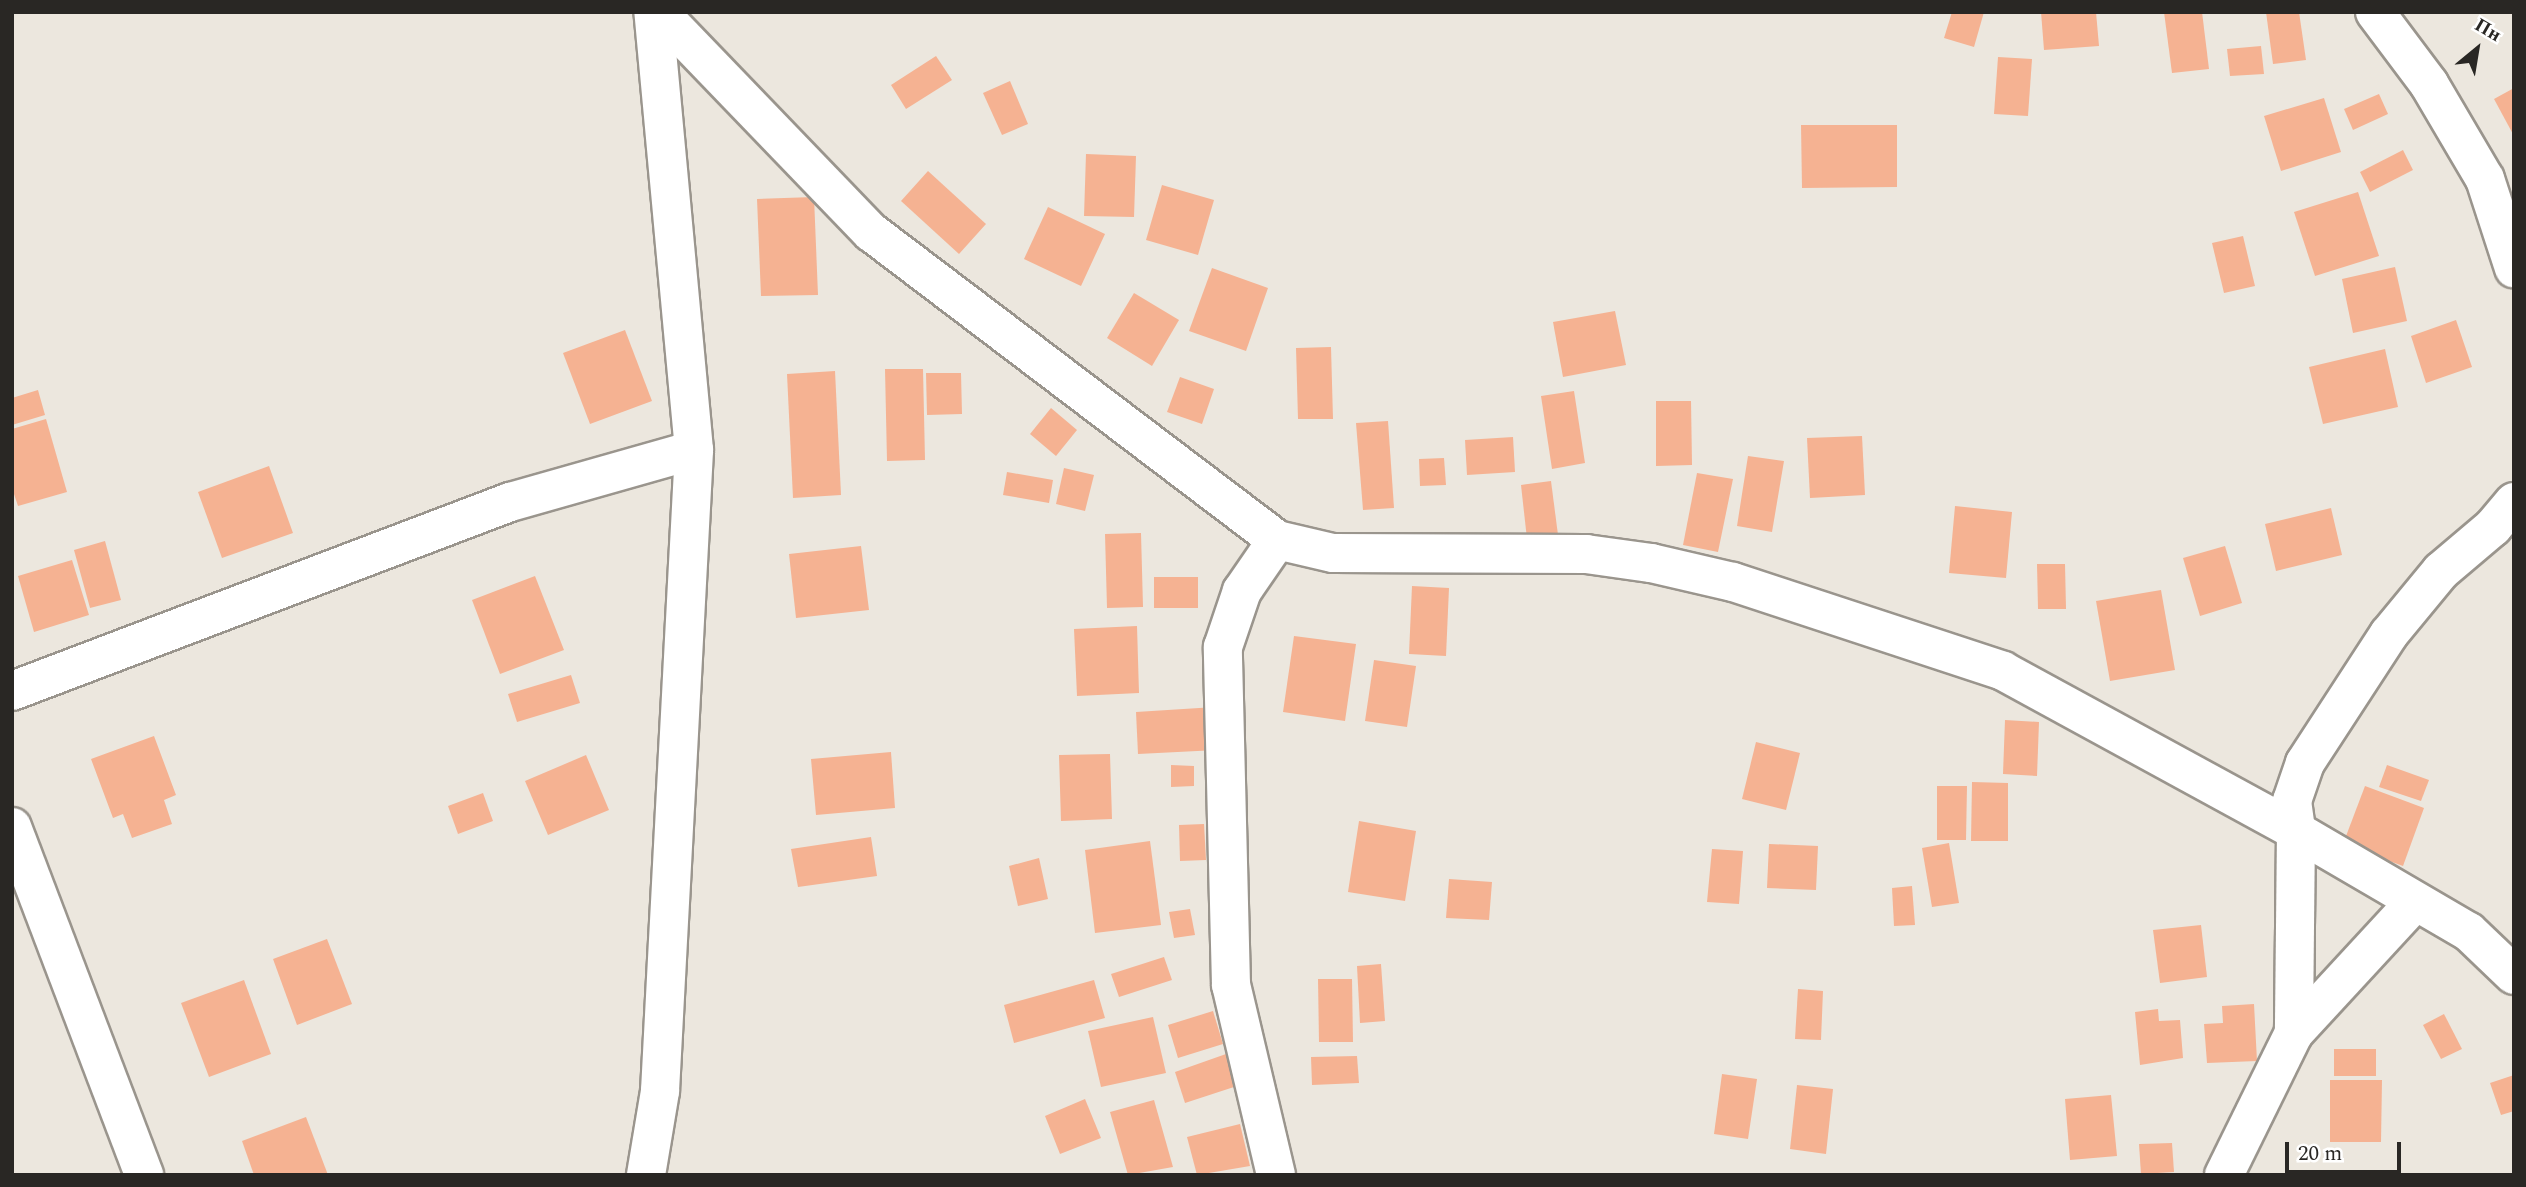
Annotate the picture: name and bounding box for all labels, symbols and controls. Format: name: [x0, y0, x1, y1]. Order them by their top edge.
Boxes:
text: Пн: [2469, 11, 2507, 50]
north arrow: [2442, 14, 2512, 84]
scale bar: [2288, 1128, 2404, 1172]
text: 20 m: [2298, 1138, 2342, 1170]

